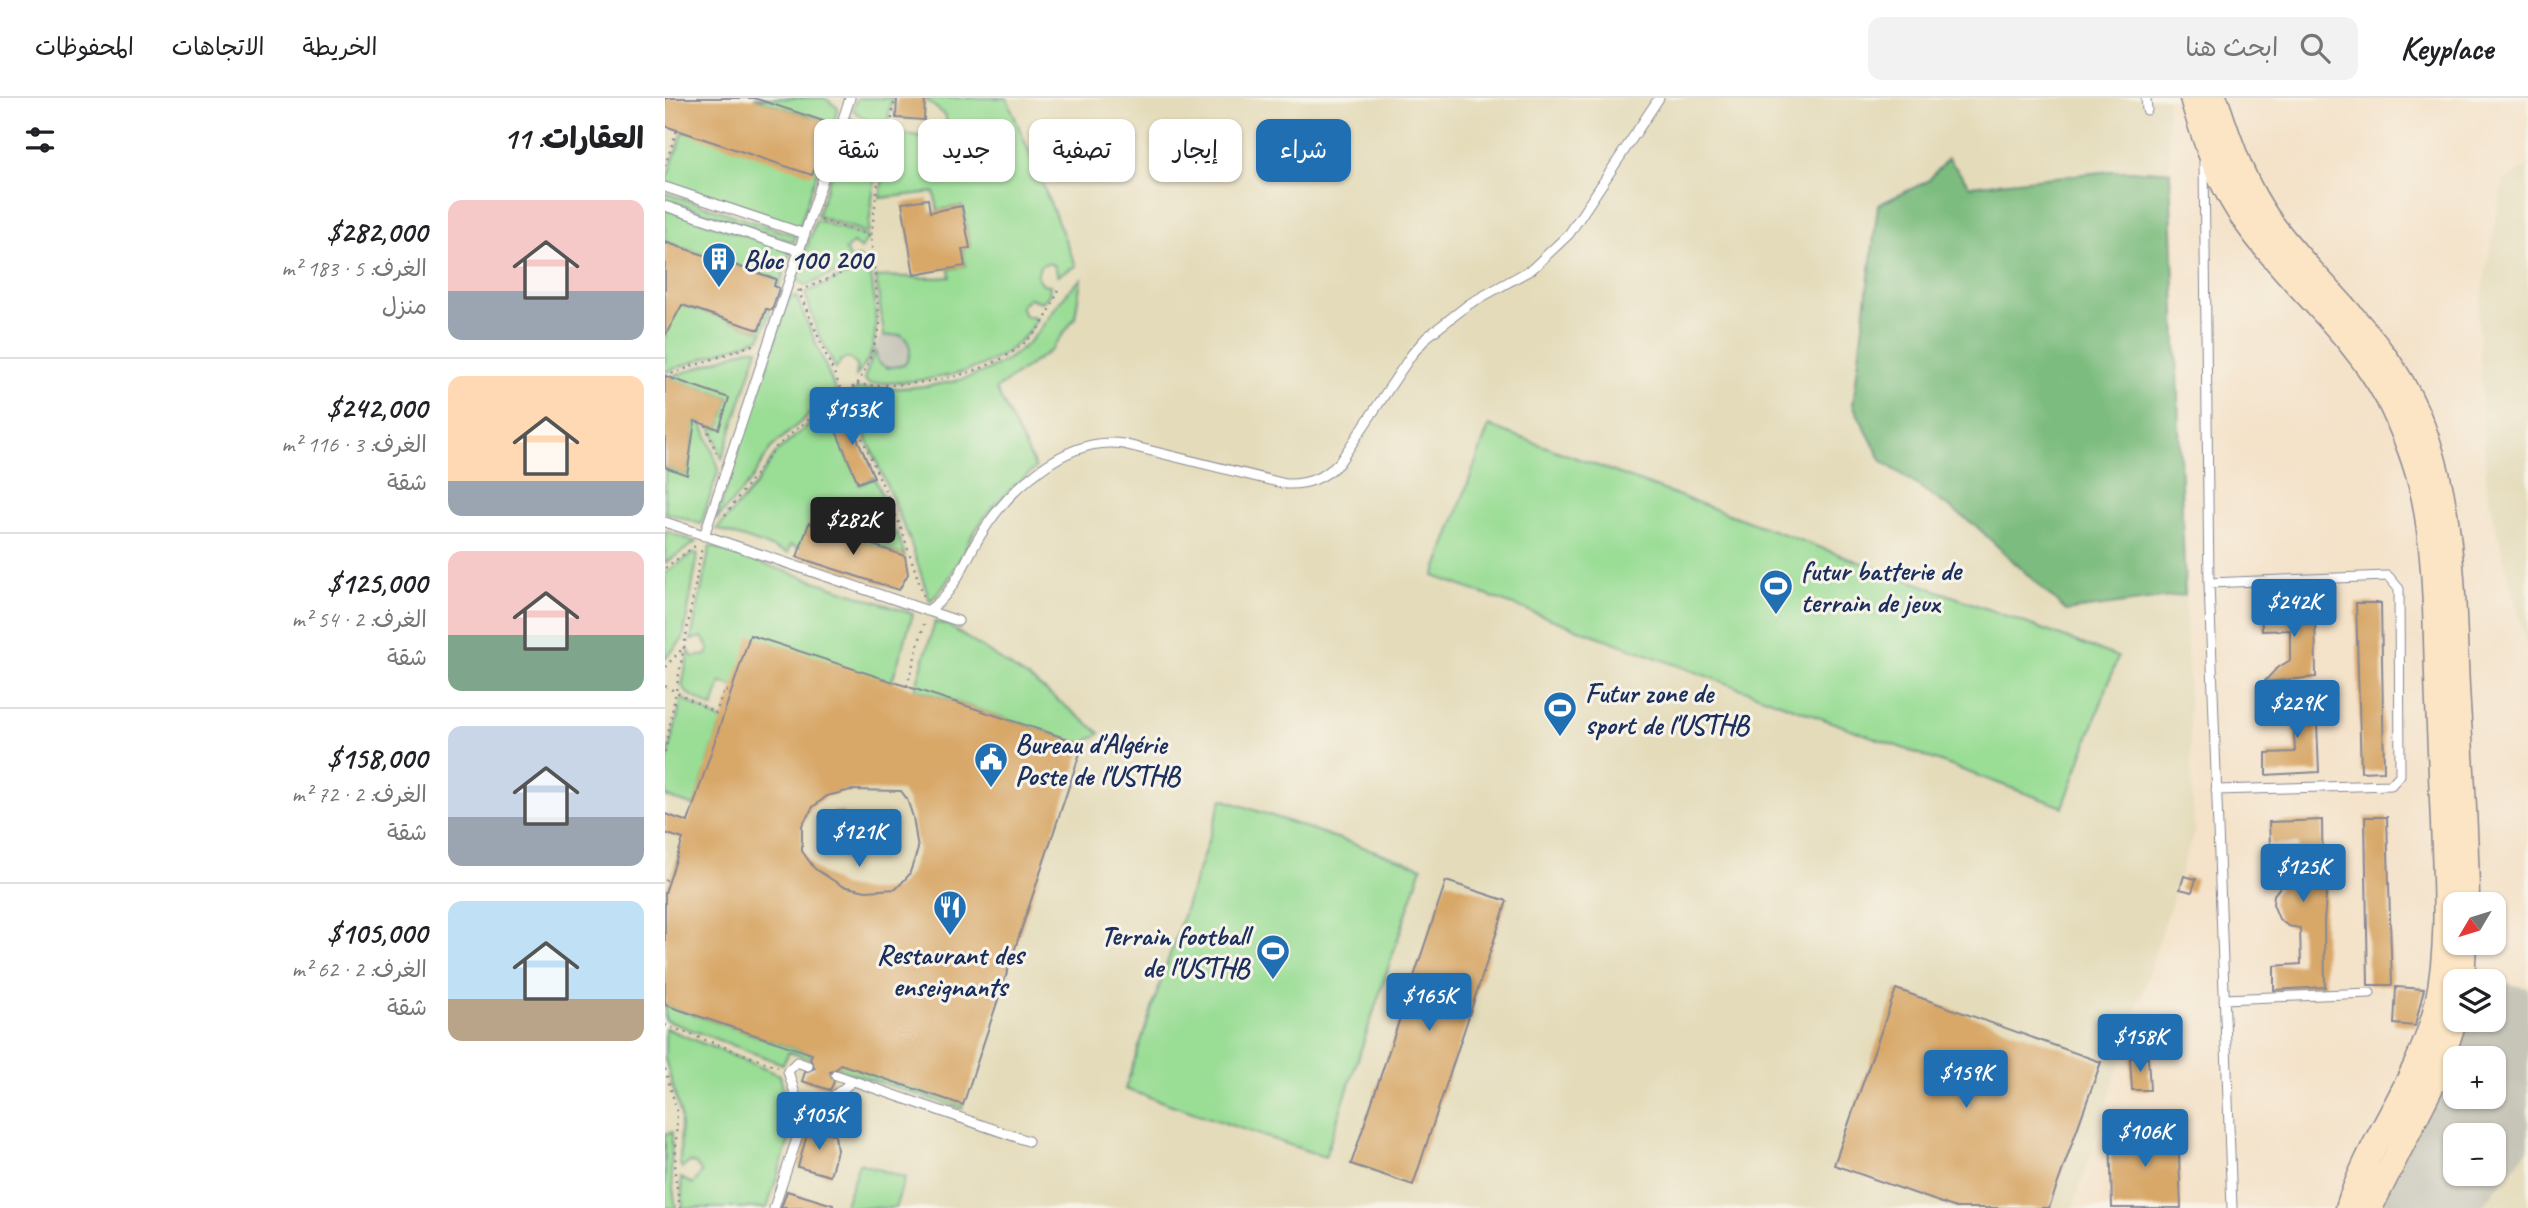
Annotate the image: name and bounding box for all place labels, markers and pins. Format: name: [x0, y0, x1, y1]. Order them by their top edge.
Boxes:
building icon: Bloc 100 200: [700, 240, 738, 289]
place label: Bloc 100 200: [743, 242, 876, 277]
pin: $153K: [803, 388, 901, 447]
pin: $282K: [804, 498, 902, 557]
place label: futur batterie de terrain de jeux: [1801, 553, 1963, 620]
sports icon: futur batterie de terrain de jeux: [1757, 567, 1795, 616]
pin: $242K: [2245, 580, 2343, 639]
place label: Futur zone de sport de l'USTHB: [1585, 675, 1751, 742]
pin: $229K: [2248, 680, 2346, 740]
sports icon: Futur zone de sport de l'USTHB: [1541, 689, 1579, 738]
place label: Bureau d'Algérie Poste de l'USTHB: [1015, 726, 1182, 793]
public building icon: Bureau d'Algérie Poste de l'USTHB: [972, 740, 1010, 789]
pin: $121K: [810, 810, 908, 869]
pin: $125K: [2254, 844, 2352, 904]
restaurant icon: Restaurant des enseignants: [931, 888, 969, 937]
place label: Terrain football de l'USTHB: [1101, 918, 1254, 985]
sports icon: Terrain football de l'USTHB: [1254, 932, 1292, 981]
place label: Restaurant des enseignants: [876, 937, 1027, 1004]
pin: $165K: [1380, 974, 1478, 1033]
pin: $158K: [2091, 1014, 2189, 1074]
pin: $159K: [1917, 1051, 2015, 1110]
pin: $105K: [770, 1093, 868, 1152]
pin: $106K: [2096, 1110, 2194, 1169]

